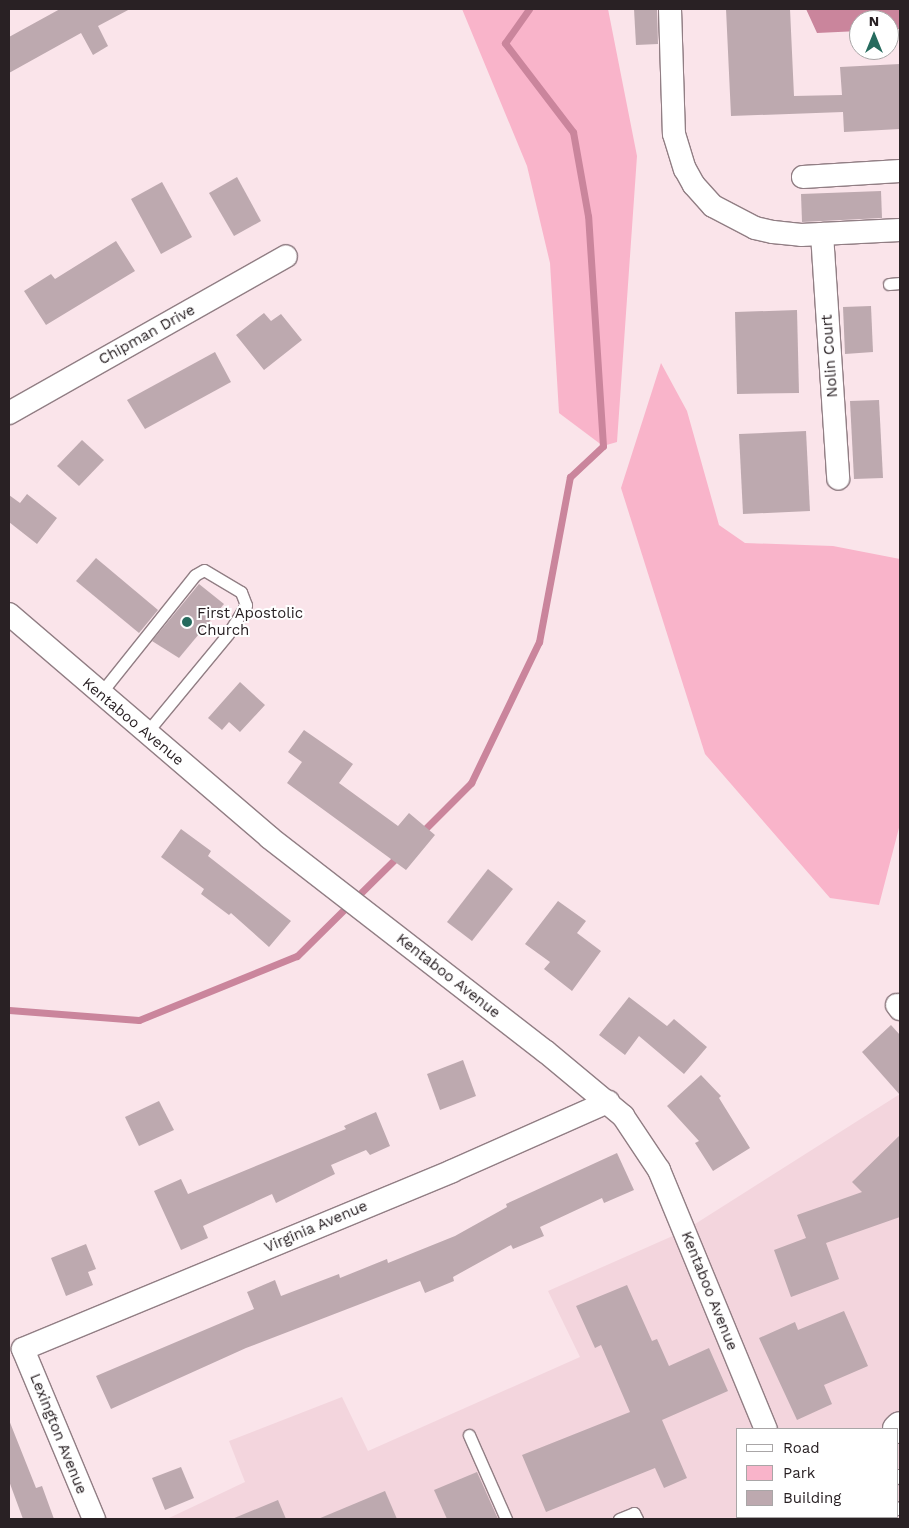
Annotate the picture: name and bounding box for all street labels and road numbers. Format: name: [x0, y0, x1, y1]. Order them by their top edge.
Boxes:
street label: Chipman Drive: [96, 301, 198, 369]
street label: Nolin Court: [818, 314, 842, 398]
street label: Kentaboo Avenue: [78, 674, 188, 770]
street label: Kentaboo Avenue: [392, 930, 504, 1022]
street label: Virginia Avenue: [261, 1197, 371, 1257]
street label: Kentaboo Avenue: [677, 1229, 741, 1353]
street label: Lexington Avenue: [25, 1371, 91, 1497]

